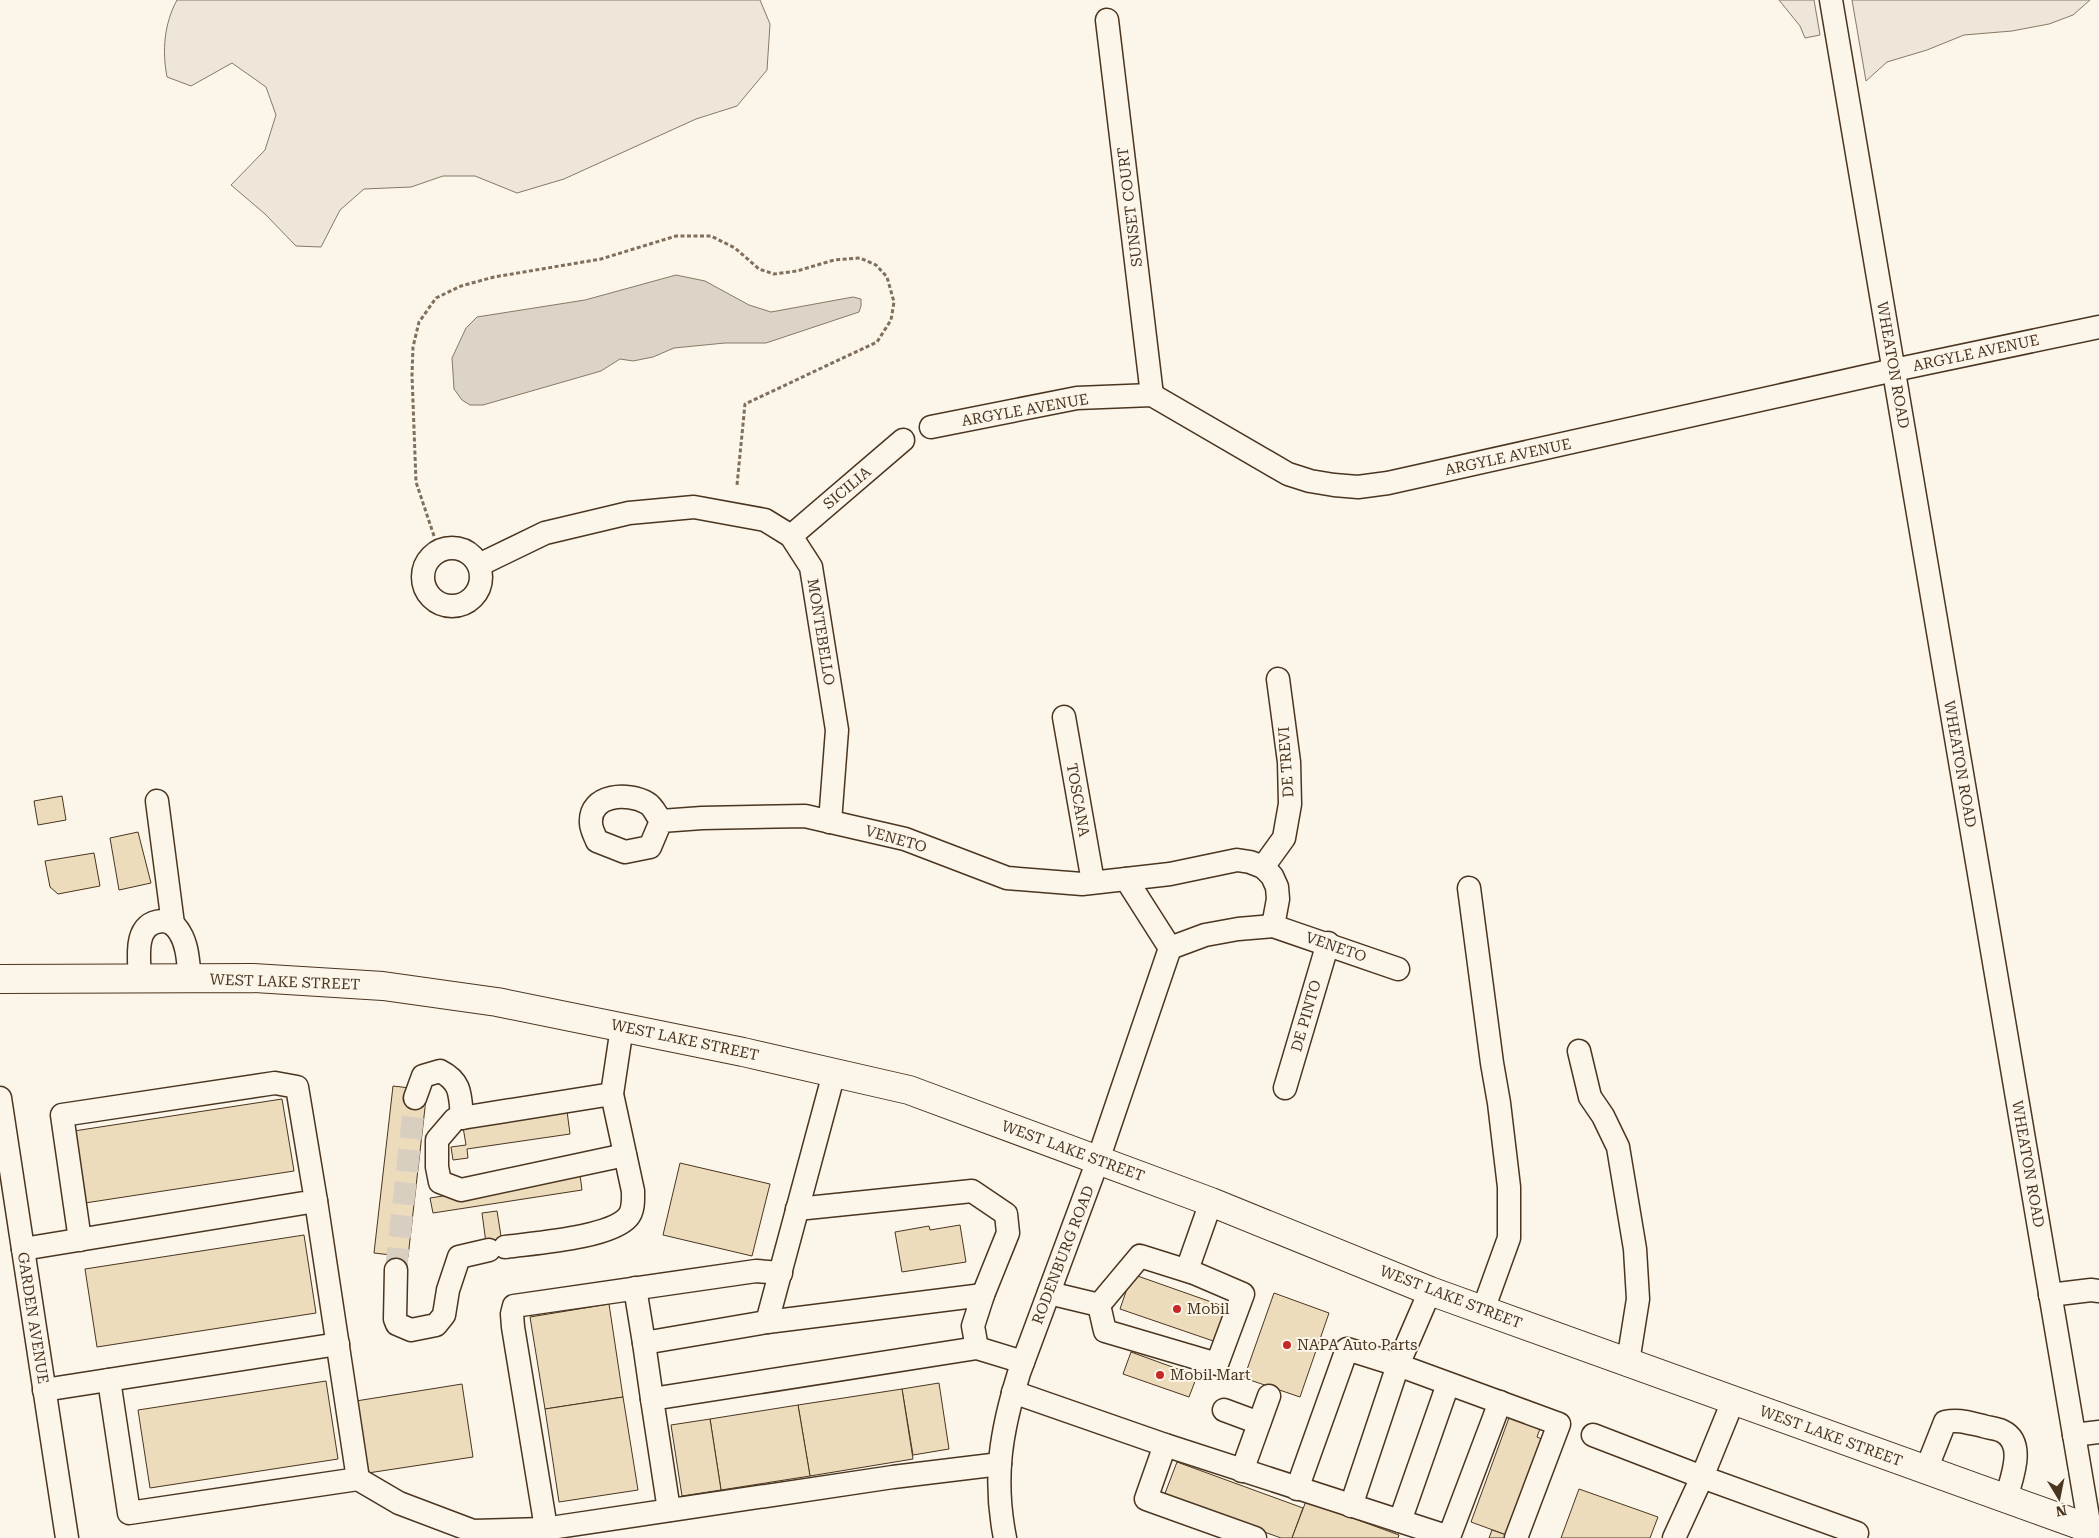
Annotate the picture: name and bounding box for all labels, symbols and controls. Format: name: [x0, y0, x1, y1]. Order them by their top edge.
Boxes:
street label: SUNSET COURT: [1114, 146, 1146, 268]
street label: WHEATON ROAD: [1873, 300, 1913, 430]
street label: ARGYLE AVENUE: [1911, 331, 2041, 375]
street label: ARGYLE AVENUE: [960, 390, 1090, 430]
street label: ARGYLE AVENUE: [1443, 435, 1573, 479]
street label: SICILIA: [819, 463, 875, 513]
street label: MONTEBELLO: [804, 577, 838, 687]
street label: WHEATON ROAD: [1940, 699, 1980, 829]
street label: DE TREVI: [1275, 726, 1297, 798]
street label: TOSCANA: [1063, 762, 1093, 839]
street label: VENETO: [863, 822, 929, 856]
street label: VENETO: [1303, 928, 1369, 966]
street label: WEST LAKE STREET: [209, 970, 361, 994]
street label: DE PINTO: [1287, 978, 1325, 1054]
street label: WEST LAKE STREET: [609, 1016, 761, 1064]
street label: WHEATON ROAD: [2008, 1099, 2048, 1229]
street label: WEST LAKE STREET: [999, 1117, 1147, 1185]
street label: RODENBURG ROAD: [1028, 1183, 1098, 1327]
street label: GARDEN AVENUE: [14, 1251, 52, 1385]
street label: WEST LAKE STREET: [1377, 1262, 1525, 1332]
place label: Mobil: [1187, 1300, 1230, 1318]
marker: Mobil: [1171, 1303, 1183, 1315]
place label: NAPA Auto Parts: [1297, 1336, 1417, 1354]
marker: NAPA Auto Parts: [1281, 1339, 1293, 1351]
place label: Mobil Mart: [1170, 1366, 1251, 1384]
marker: Mobil Mart: [1154, 1369, 1166, 1381]
street label: WEST LAKE STREET: [1757, 1402, 1905, 1470]
north arrow: [2034, 1473, 2084, 1523]
text: N: [2054, 1502, 2068, 1520]

